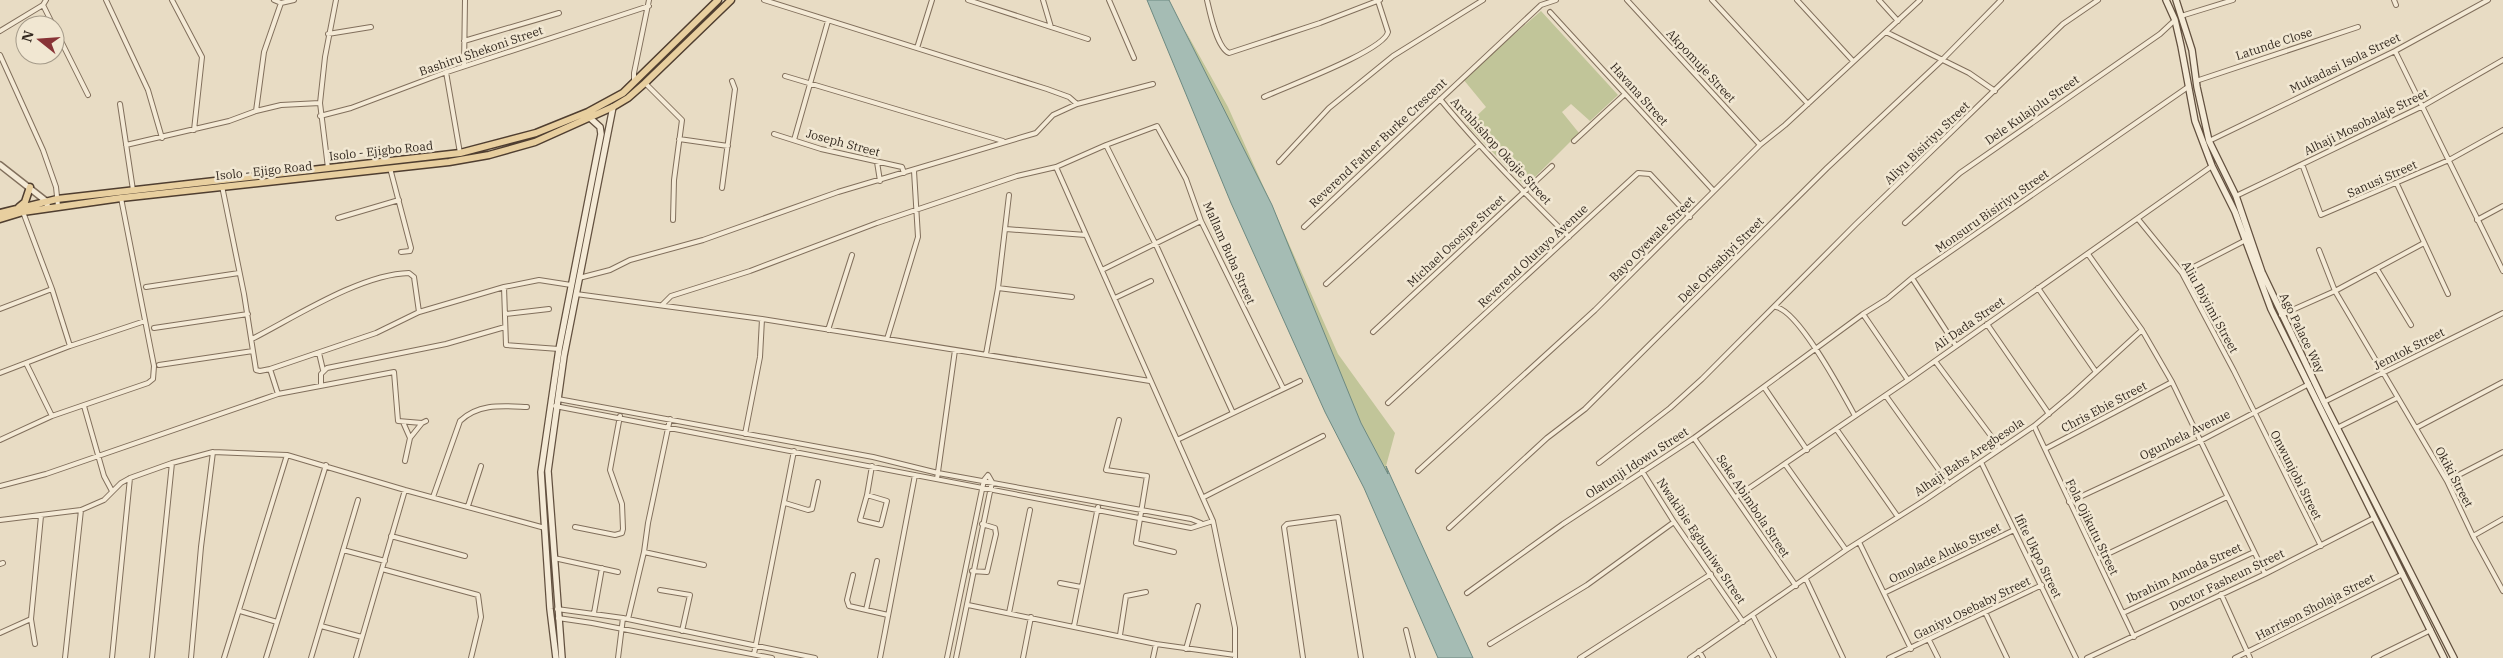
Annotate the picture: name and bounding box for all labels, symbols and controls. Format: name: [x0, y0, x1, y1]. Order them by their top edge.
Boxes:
north arrow: [15, 15, 65, 65]
street label: Bashiru Shekoni Street: [417, 22, 545, 79]
street label: Latunde Close: [2234, 24, 2314, 63]
street label: Akpomuje Street: [1664, 26, 1739, 105]
text: N: [17, 28, 38, 44]
street label: Mukadasi Isola Street: [2287, 29, 2403, 96]
street label: Havana Street: [1607, 59, 1671, 128]
street label: Dele Kulajolu Street: [1982, 71, 2082, 148]
street label: Reverend Father Burke Crescent: [1306, 75, 1450, 210]
street label: Alhaji Mosobalaje Street: [2301, 85, 2430, 158]
street label: Archbishop Okojie Street: [1448, 94, 1555, 207]
street label: Aliyu Bisiriyu Street: [1881, 98, 1973, 187]
street label: Joseph Street: [805, 125, 882, 160]
street label: Isolo - Ejigbo Road: [328, 138, 434, 163]
street label: Sanusi Street: [2345, 156, 2419, 201]
street label: Isolo - Ejigo Road: [215, 158, 313, 183]
street label: Monsuru Bisiriyu Street: [1932, 166, 2051, 255]
street label: Michael Ososipe Street: [1404, 191, 1508, 290]
street label: Bayo Oyewale Street: [1606, 193, 1697, 284]
street label: Mallam Buba Street: [1200, 199, 1259, 306]
street label: Reverend Olutayo Avenue: [1475, 201, 1591, 311]
street label: Dele Orisabiyi Street: [1675, 214, 1767, 306]
street label: Aliu Ibiyimi Street: [2179, 258, 2242, 355]
street label: Ago Palace Way: [2277, 290, 2329, 376]
street label: Ali Dada Street: [1930, 293, 2007, 354]
street label: Jemtok Street: [2371, 324, 2447, 373]
street label: Chris Ebie Street: [2058, 378, 2149, 435]
street label: Ogunbela Avenue: [2137, 406, 2233, 463]
street label: Alhaji Babs Aregbesola: [1911, 414, 2027, 499]
street label: Olatunji Idowu Street: [1583, 424, 1691, 501]
street label: Onwunjobi Street: [2267, 428, 2325, 522]
street label: Okiki Street: [2432, 444, 2477, 510]
street label: Seke Abimbola Street: [1713, 451, 1793, 560]
street label: Nwakibie Egbuniwe Street: [1654, 475, 1749, 606]
street label: Fola Ojikutu Street: [2063, 476, 2122, 577]
street label: Ifite Ukpo Street: [2012, 511, 2065, 600]
street label: Omolade Aluko Street: [1886, 519, 2003, 586]
street label: Ibrahim Amoda Street: [2124, 539, 2244, 606]
street label: Doctor Fasheun Street: [2167, 545, 2287, 614]
street label: Harrison Sholaja Street: [2253, 570, 2377, 643]
street label: Ganiyu Osebaby Street: [1911, 573, 2033, 642]

